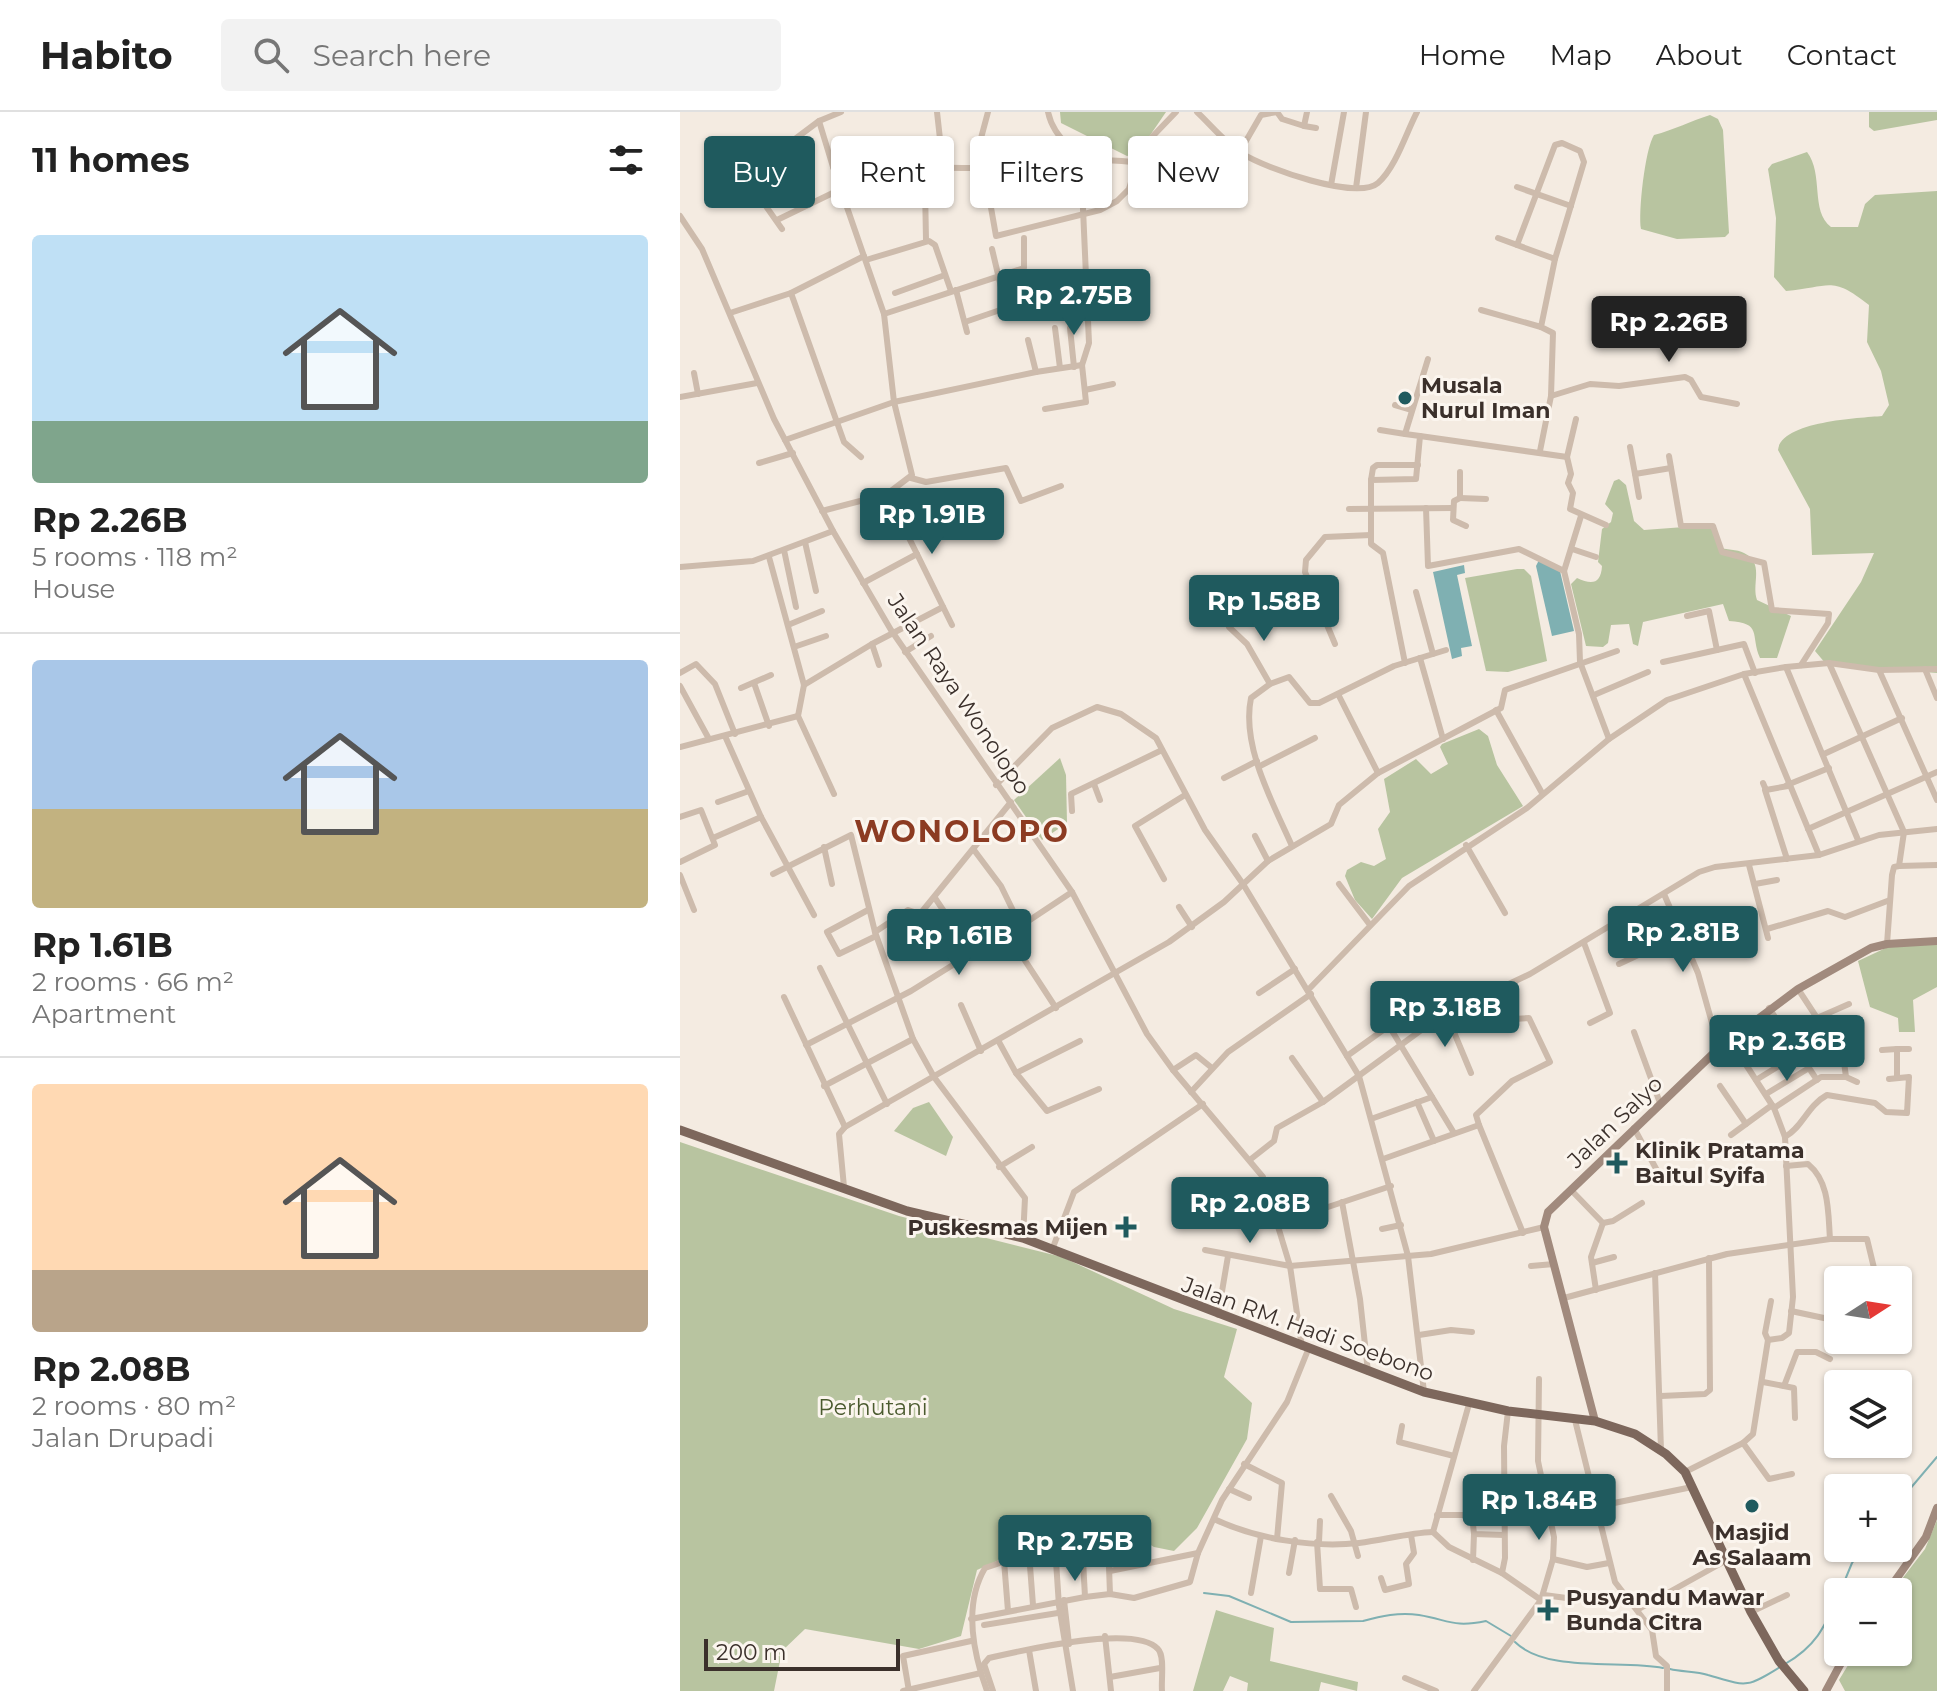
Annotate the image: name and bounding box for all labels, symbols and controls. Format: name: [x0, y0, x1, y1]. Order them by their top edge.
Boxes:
search box: [221, 19, 781, 91]
text: Habito: [40, 32, 173, 79]
icon: search: [249, 33, 293, 77]
text: Search here: [313, 37, 491, 74]
text: Home: [1419, 38, 1506, 72]
text: Map: [1550, 38, 1612, 72]
text: About: [1656, 38, 1743, 72]
text: Contact: [1787, 38, 1897, 72]
chip: Buy: [704, 136, 815, 208]
chip: Rent: [831, 136, 954, 208]
chip: Filters: [970, 136, 1112, 208]
chip: New: [1128, 136, 1248, 208]
icon: filters: [604, 138, 648, 182]
text: 11 homes: [32, 139, 190, 181]
pin: Rp 2.75B: [991, 269, 1157, 337]
text: Rp 2.75B: [1015, 279, 1133, 311]
icon: home: [268, 287, 412, 431]
pin: Rp 2.26B: [1586, 296, 1752, 364]
text: Rp 2.26B: [1610, 306, 1728, 338]
place label: Musala Nurul Iman: [1421, 372, 1550, 424]
marker: Musala Nurul Iman: [1396, 389, 1414, 407]
pin: Rp 1.91B: [849, 488, 1015, 556]
text: Rp 1.91B: [878, 498, 986, 530]
text: Rp 2.26B: [32, 499, 187, 541]
text: 5 rooms · 118 m²: [32, 541, 238, 573]
text: House: [32, 573, 115, 605]
pin: Rp 1.58B: [1181, 575, 1347, 643]
text: Rp 1.58B: [1207, 585, 1321, 617]
street label: Jalan Raya Wonolopo: [881, 588, 1036, 799]
icon: home: [268, 712, 412, 856]
district label: WONOLOPO: [854, 813, 1070, 850]
pin: Rp 2.81B: [1600, 906, 1766, 974]
pin: Rp 1.61B: [876, 909, 1042, 977]
text: Rp 2.81B: [1626, 916, 1740, 948]
text: Rp 1.61B: [905, 919, 1013, 951]
text: Rp 1.61B: [32, 924, 173, 966]
text: 2 rooms · 66 m²: [32, 966, 234, 998]
pin: Rp 3.18B: [1362, 981, 1528, 1049]
text: Rp 3.18B: [1388, 991, 1502, 1023]
text: Apartment: [32, 998, 176, 1030]
pin: Rp 2.36B: [1704, 1015, 1870, 1083]
text: Rp 2.36B: [1728, 1025, 1846, 1057]
street label: Jalan Salyo: [1561, 1070, 1668, 1175]
icon: home: [268, 1136, 412, 1280]
place label: Klinik Pratama Baitul Syifa: [1635, 1137, 1804, 1189]
marker: Klinik Pratama Baitul Syifa: [1606, 1152, 1628, 1174]
pin: Rp 2.08B: [1167, 1177, 1333, 1245]
text: Rp 2.08B: [1189, 1187, 1311, 1219]
place label: Puskesmas Mijen: [908, 1214, 1108, 1241]
marker: Puskesmas Mijen: [1115, 1216, 1137, 1238]
north arrow: [1824, 1266, 1912, 1354]
map controls: [1824, 1266, 1912, 1666]
street label: Jalan RM. Hadi Soebono: [1177, 1270, 1438, 1387]
text: Rp 2.08B: [32, 1348, 190, 1390]
button: layers: [1824, 1370, 1912, 1458]
text: 2 rooms · 80 m²: [32, 1390, 236, 1422]
park label: Perhutani: [818, 1394, 928, 1421]
text: Jalan Drupadi: [32, 1422, 214, 1454]
pin: Rp 1.84B: [1456, 1474, 1622, 1542]
button: +: [1824, 1474, 1912, 1562]
text: Rp 1.84B: [1481, 1484, 1597, 1516]
marker: Masjid As Salaam: [1743, 1497, 1761, 1515]
pin: Rp 2.75B: [992, 1515, 1158, 1583]
place label: Masjid As Salaam: [1691, 1519, 1812, 1571]
text: Rp 2.75B: [1016, 1525, 1134, 1557]
button: −: [1824, 1578, 1912, 1666]
place label: Pusyandu Mawar Bunda Citra: [1566, 1584, 1765, 1636]
marker: Pusyandu Mawar Bunda Citra: [1537, 1599, 1559, 1621]
scale bar: [704, 1635, 900, 1671]
text: 200 m: [716, 1639, 787, 1666]

